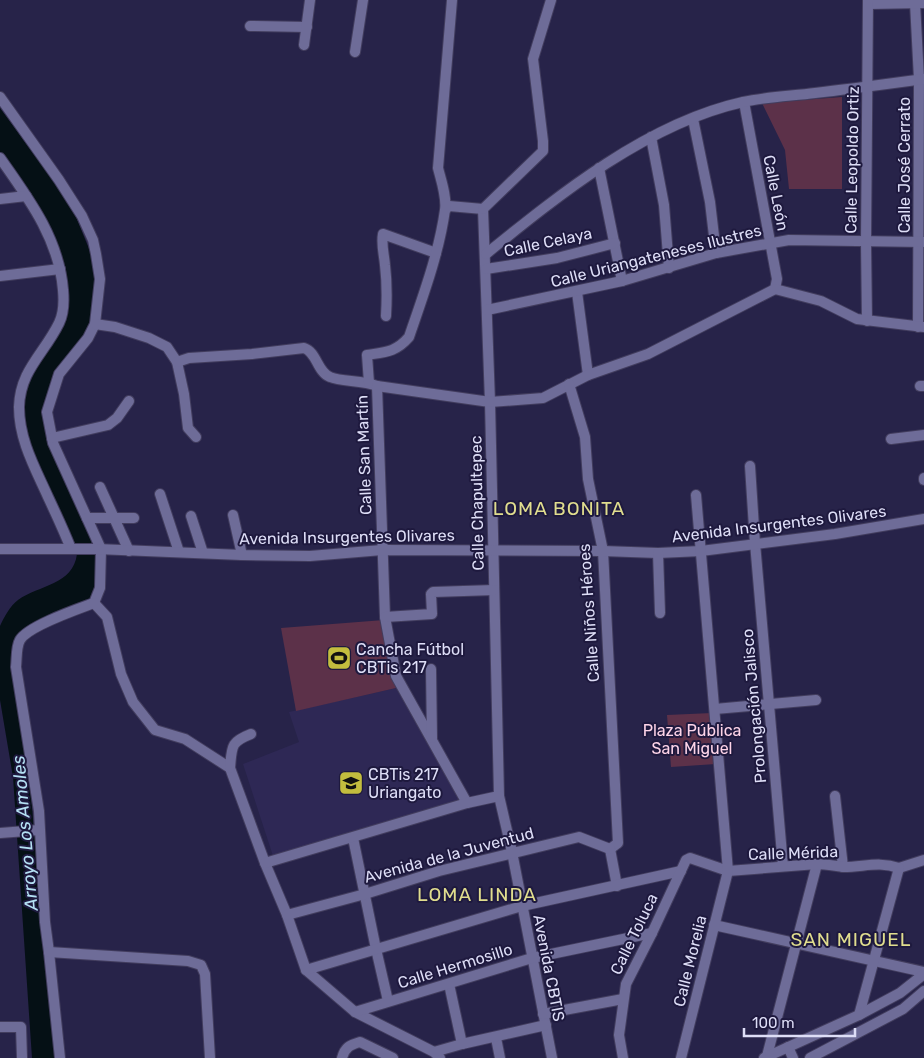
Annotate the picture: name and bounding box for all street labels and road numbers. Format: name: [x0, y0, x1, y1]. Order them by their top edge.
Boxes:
street label: Calle Leopoldo Ortiz: [841, 86, 863, 234]
street label: Calle José Cerrato: [895, 97, 914, 233]
street label: Calle León: [759, 153, 793, 233]
street label: Calle Uriangateneses Ilustres: [549, 221, 763, 291]
street label: Calle Celaya: [502, 223, 594, 261]
street label: Calle San Martín: [352, 395, 376, 515]
street label: Calle Chapultepec: [466, 435, 488, 571]
street label: Avenida Insurgentes Olivares: [671, 501, 887, 547]
street label: Avenida Insurgentes Olivares: [239, 526, 455, 548]
street label: Calle Niños Héroes: [575, 543, 603, 683]
street label: Prolongación Jalisco: [738, 628, 770, 784]
street label: Avenida de la Juventud: [362, 823, 536, 887]
street label: Calle Mérida: [748, 842, 838, 864]
street label: Calle Toluca: [606, 890, 662, 978]
street label: Avenida CBTIS: [529, 913, 569, 1023]
street label: Calle Morelia: [669, 913, 711, 1009]
street label: Calle Hermosillo: [395, 940, 515, 992]

